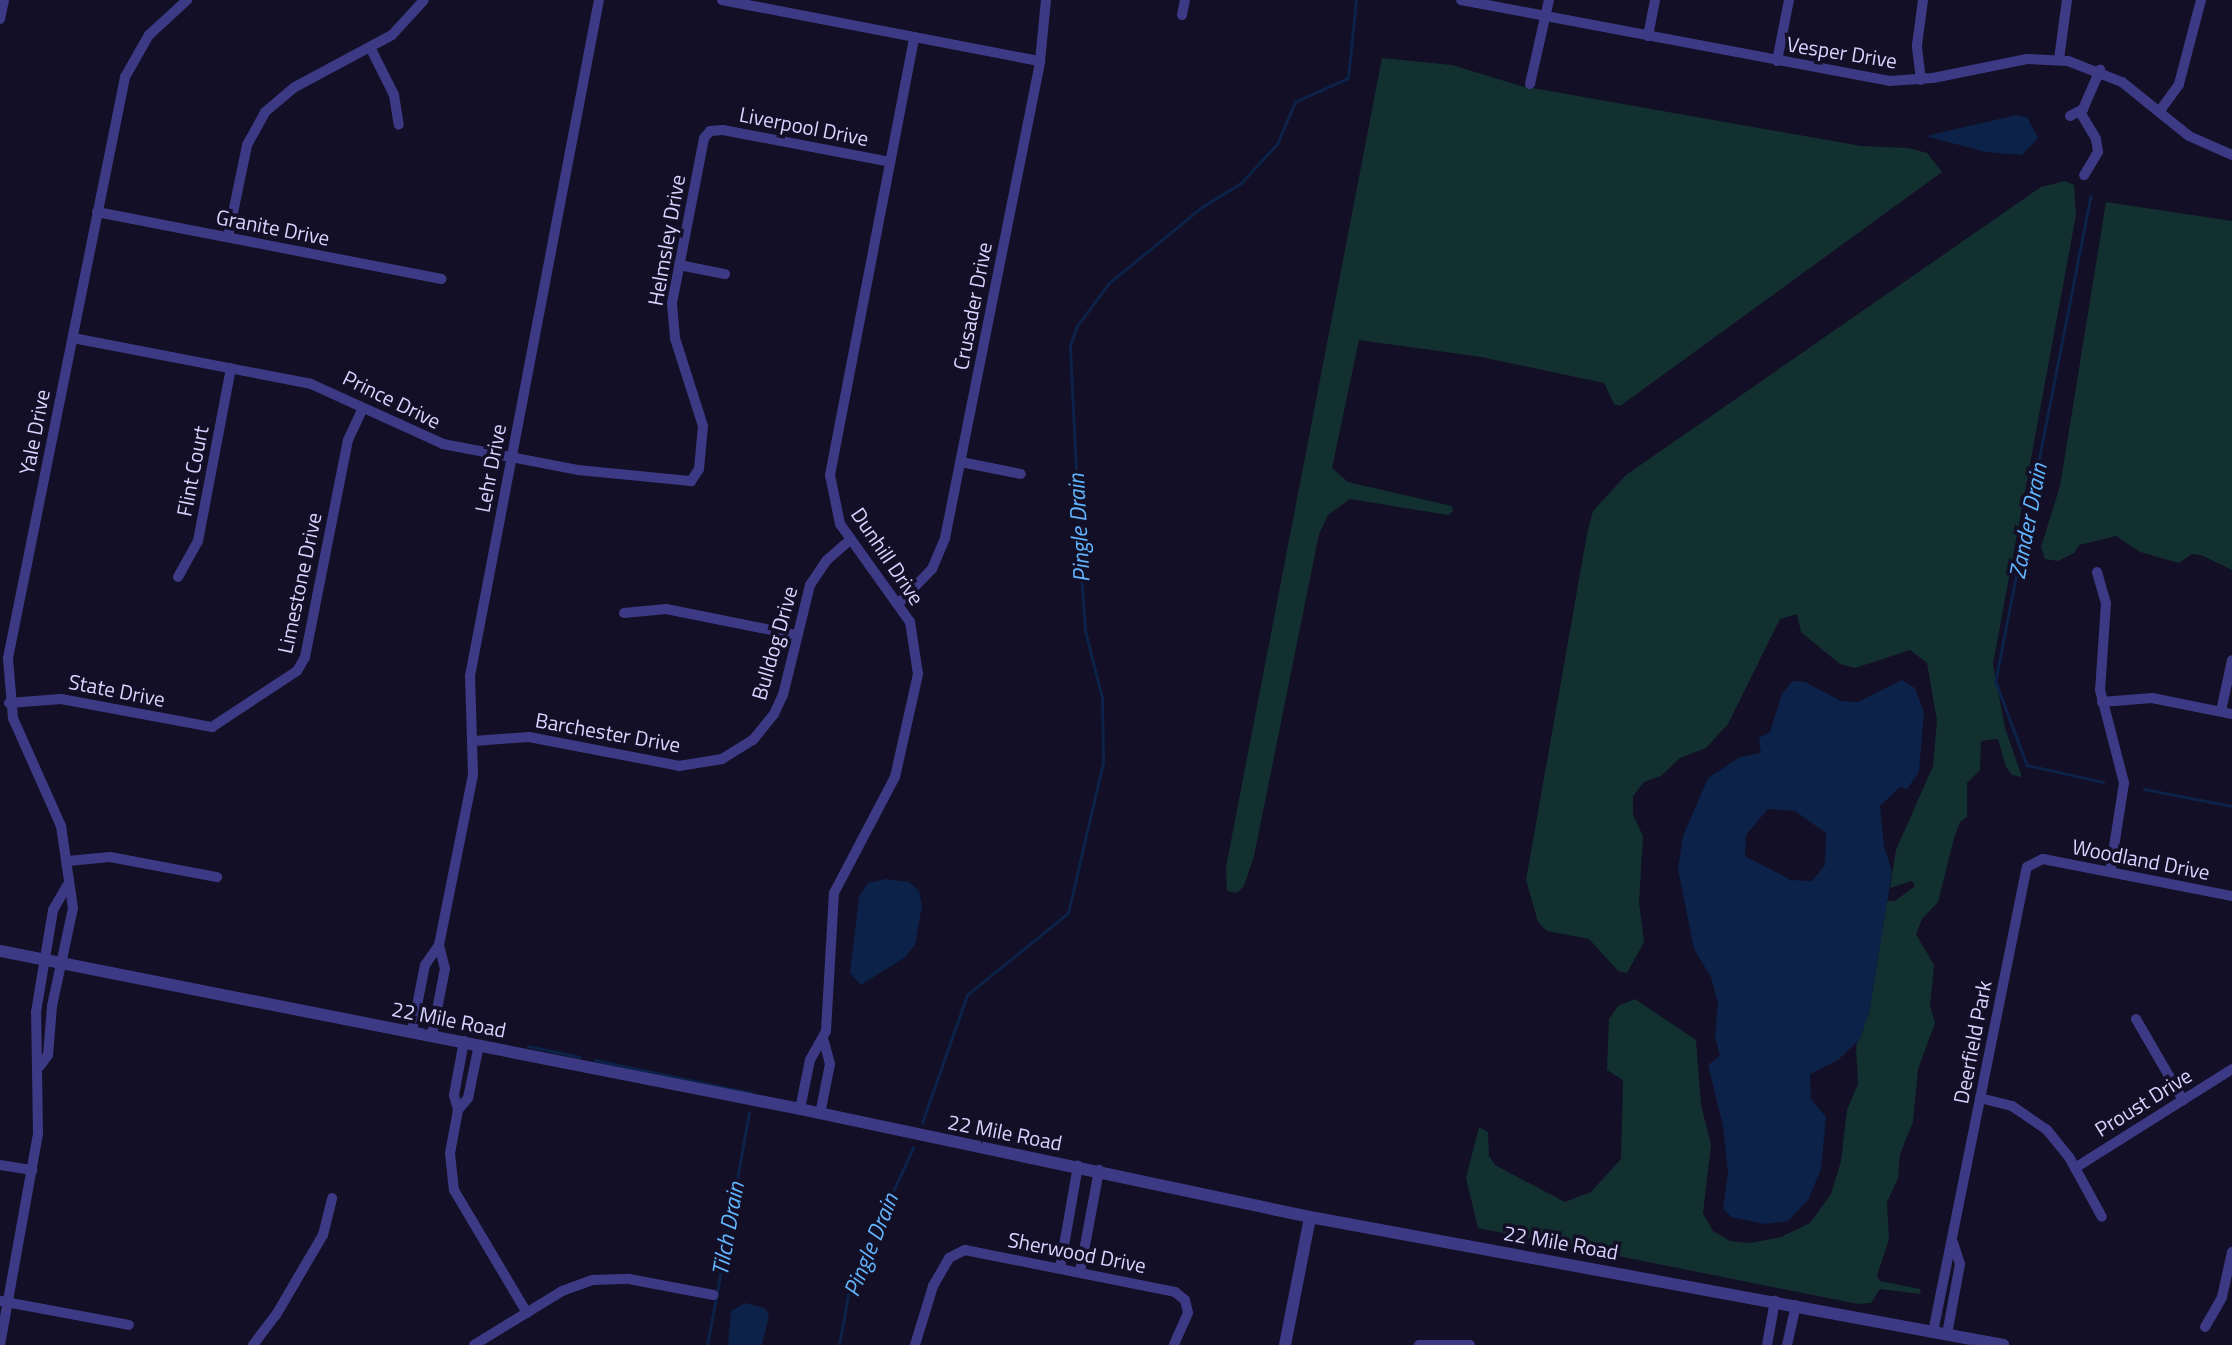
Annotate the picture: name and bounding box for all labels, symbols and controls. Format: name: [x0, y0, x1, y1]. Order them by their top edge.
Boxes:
street label: Vesper Drive: [1785, 31, 1899, 73]
street label: Liverpool Drive: [737, 101, 871, 151]
street label: Helmsley Drive: [642, 172, 690, 308]
street label: Granite Drive: [214, 204, 332, 250]
street label: Crusader Drive: [947, 240, 997, 372]
street label: Prince Drive: [339, 364, 445, 434]
street label: Yale Drive: [13, 387, 55, 477]
street label: Lehr Drive: [469, 422, 511, 514]
street label: Flint Court: [171, 424, 213, 518]
water label: Zander Drain: [2003, 461, 2053, 581]
water label: Pingle Drain: [1062, 473, 1096, 583]
street label: Dunhill Drive: [846, 502, 930, 610]
street label: Limestone Drive: [272, 510, 326, 656]
street label: Bulldog Drive: [746, 583, 802, 703]
street label: State Drive: [67, 668, 167, 712]
street label: Barchester Drive: [533, 707, 683, 757]
street label: Woodland Drive: [2070, 833, 2212, 885]
street label: Deerfield Park: [1948, 978, 1996, 1106]
street label: 22 Mile Road: [390, 996, 508, 1042]
street label: Proust Drive: [2090, 1062, 2196, 1142]
street label: 22 Mile Road: [946, 1109, 1064, 1155]
water label: Tilch Drain: [706, 1180, 750, 1278]
water label: Pingle Drain: [838, 1189, 904, 1301]
street label: 22 Mile Road: [1502, 1220, 1620, 1264]
street label: Sherwood Drive: [1006, 1226, 1148, 1278]

